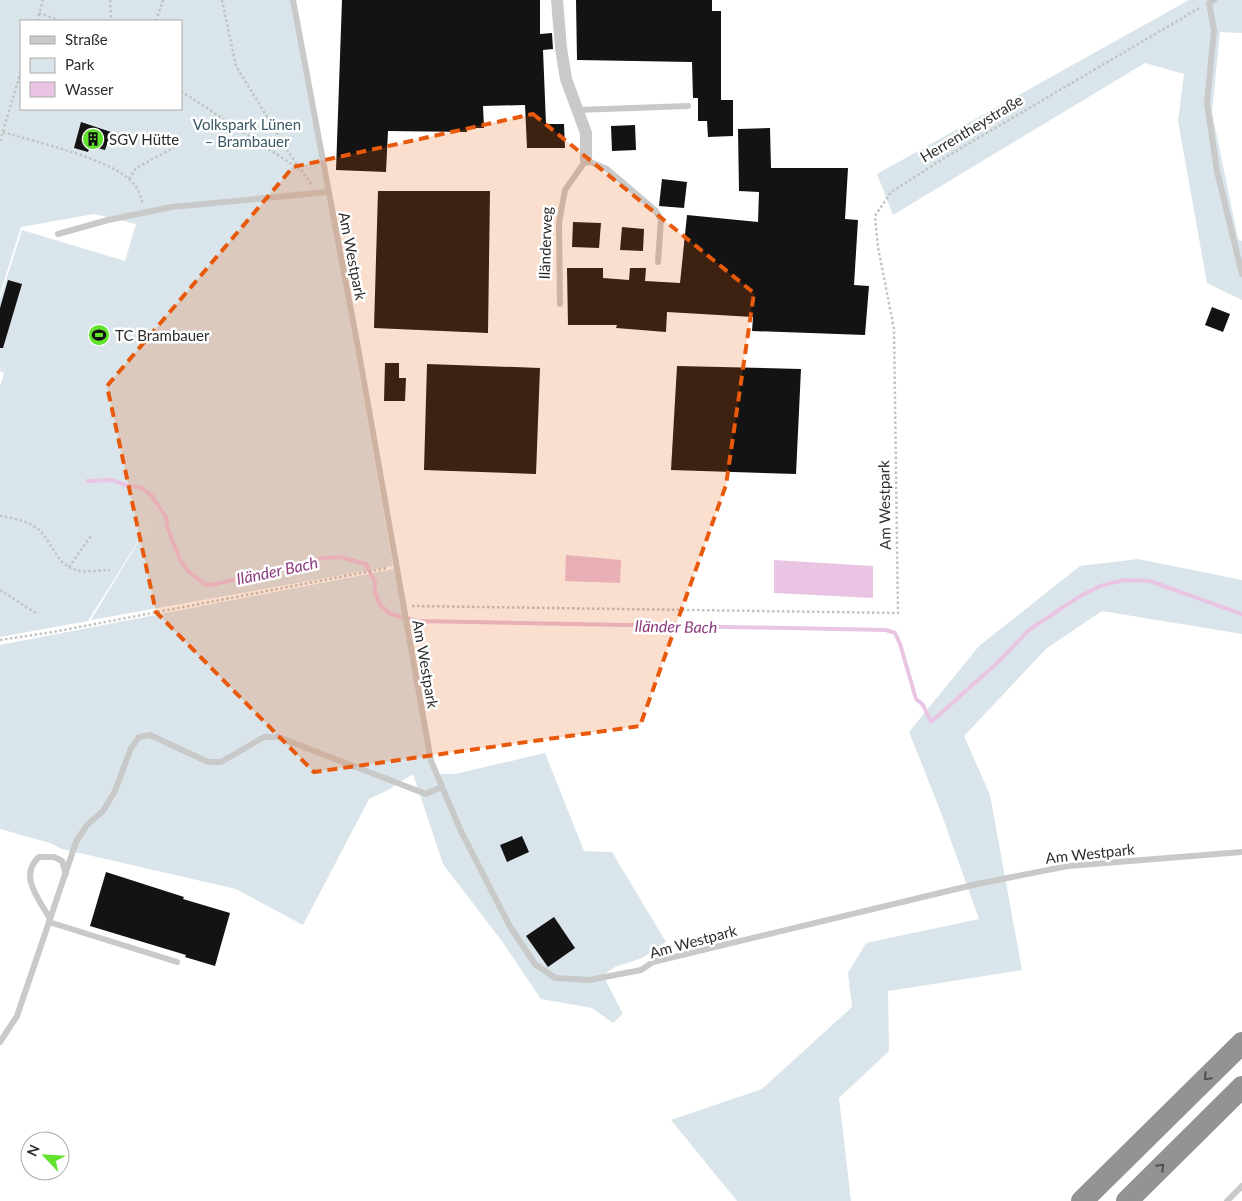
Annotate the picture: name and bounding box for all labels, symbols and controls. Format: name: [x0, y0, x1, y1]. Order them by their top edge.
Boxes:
legend: [20, 20, 182, 110]
text: Straße: [65, 30, 108, 48]
text: Park: [65, 55, 95, 73]
text: Wasser: [65, 80, 114, 98]
street label: Herrentheystraße: [917, 90, 1026, 166]
park label: Volkspark Lünen – Brambauer: [193, 115, 301, 150]
building icon: SGV Hütte: [81, 127, 105, 151]
place label: SGV Hütte: [109, 130, 179, 148]
street label: Iländerweg: [535, 206, 555, 280]
street label: Am Westpark: [336, 210, 370, 302]
sports icon: TC Brambauer: [87, 323, 111, 347]
place label: TC Brambauer: [115, 326, 210, 344]
street label: Am Westpark: [874, 460, 894, 550]
water label: Iländer Bach: [234, 552, 320, 588]
water label: Iländer Bach: [634, 616, 718, 636]
street label: Am Westpark: [409, 618, 443, 710]
street label: Am Westpark: [1045, 839, 1136, 867]
street label: Am Westpark: [647, 921, 739, 961]
one-way arrow: [1204, 1071, 1213, 1080]
north arrow: [20, 1131, 70, 1181]
text: N: [23, 1142, 43, 1159]
one-way arrow: [1155, 1164, 1164, 1173]

